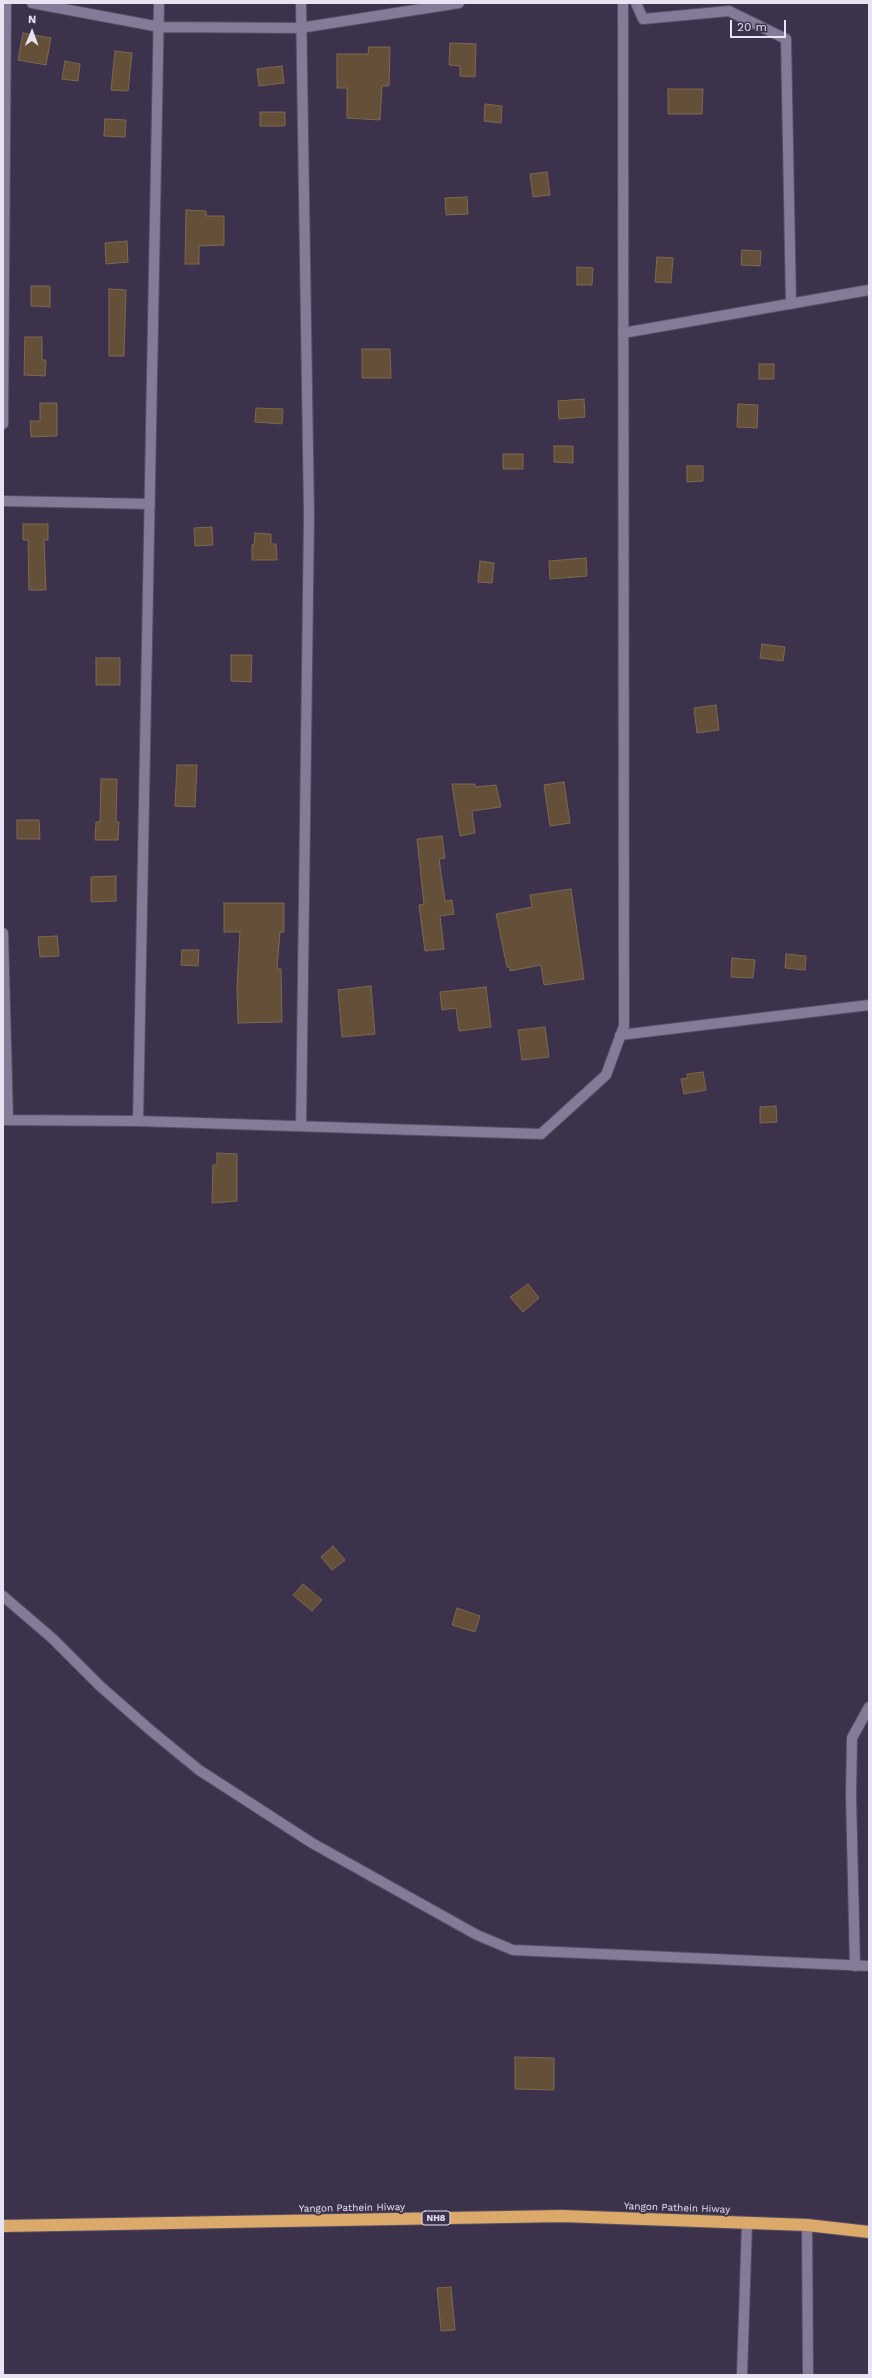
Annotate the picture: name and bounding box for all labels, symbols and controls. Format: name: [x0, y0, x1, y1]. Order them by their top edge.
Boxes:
north arrow: [12, 12, 52, 52]
scale bar: [732, 12, 788, 38]
text: N: [28, 13, 36, 26]
text: 20 m: [737, 20, 767, 34]
street label: Yangon Pathein Hiway: [624, 2200, 730, 2216]
street label: Yangon Pathein Hiway: [299, 2201, 405, 2215]
road number: NH8: [422, 2211, 450, 2225]

